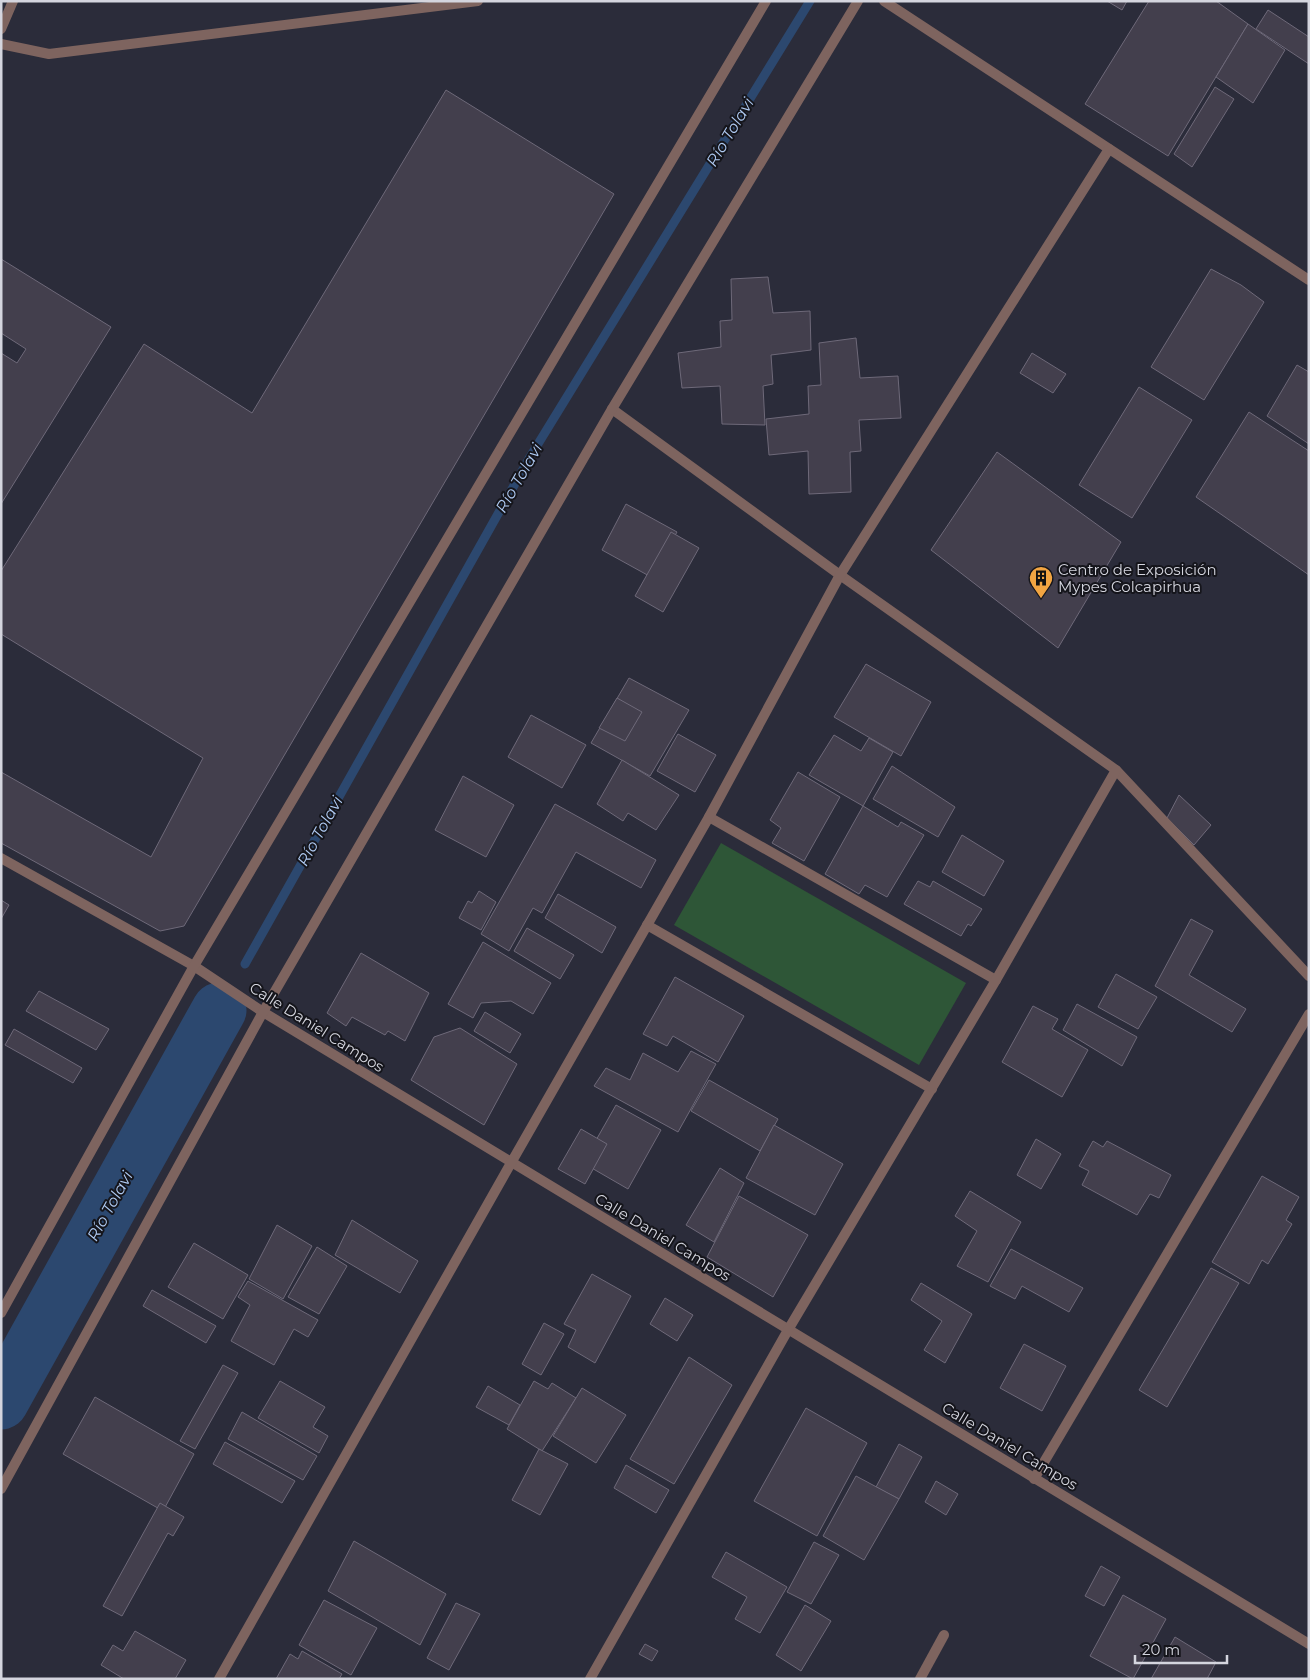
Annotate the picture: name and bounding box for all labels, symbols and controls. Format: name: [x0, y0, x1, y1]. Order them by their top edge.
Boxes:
water label: Río Tolavi: [702, 94, 758, 170]
water label: Río Tolavi: [492, 439, 547, 516]
place label: Centro de Exposición Mypes Colcapirhua: [1058, 560, 1217, 596]
building icon: Centro de Exposición Mypes Colcapirhua: [1028, 565, 1054, 599]
water label: Río Tolavi: [293, 792, 347, 869]
street label: Calle Daniel Campos: [246, 978, 388, 1076]
water label: Río Tolavi: [83, 1167, 137, 1244]
street label: Calle Daniel Campos: [592, 1189, 734, 1285]
street label: Calle Daniel Campos: [939, 1398, 1081, 1494]
scale bar: [1135, 1632, 1228, 1664]
text: 20 m: [1142, 1640, 1180, 1659]

